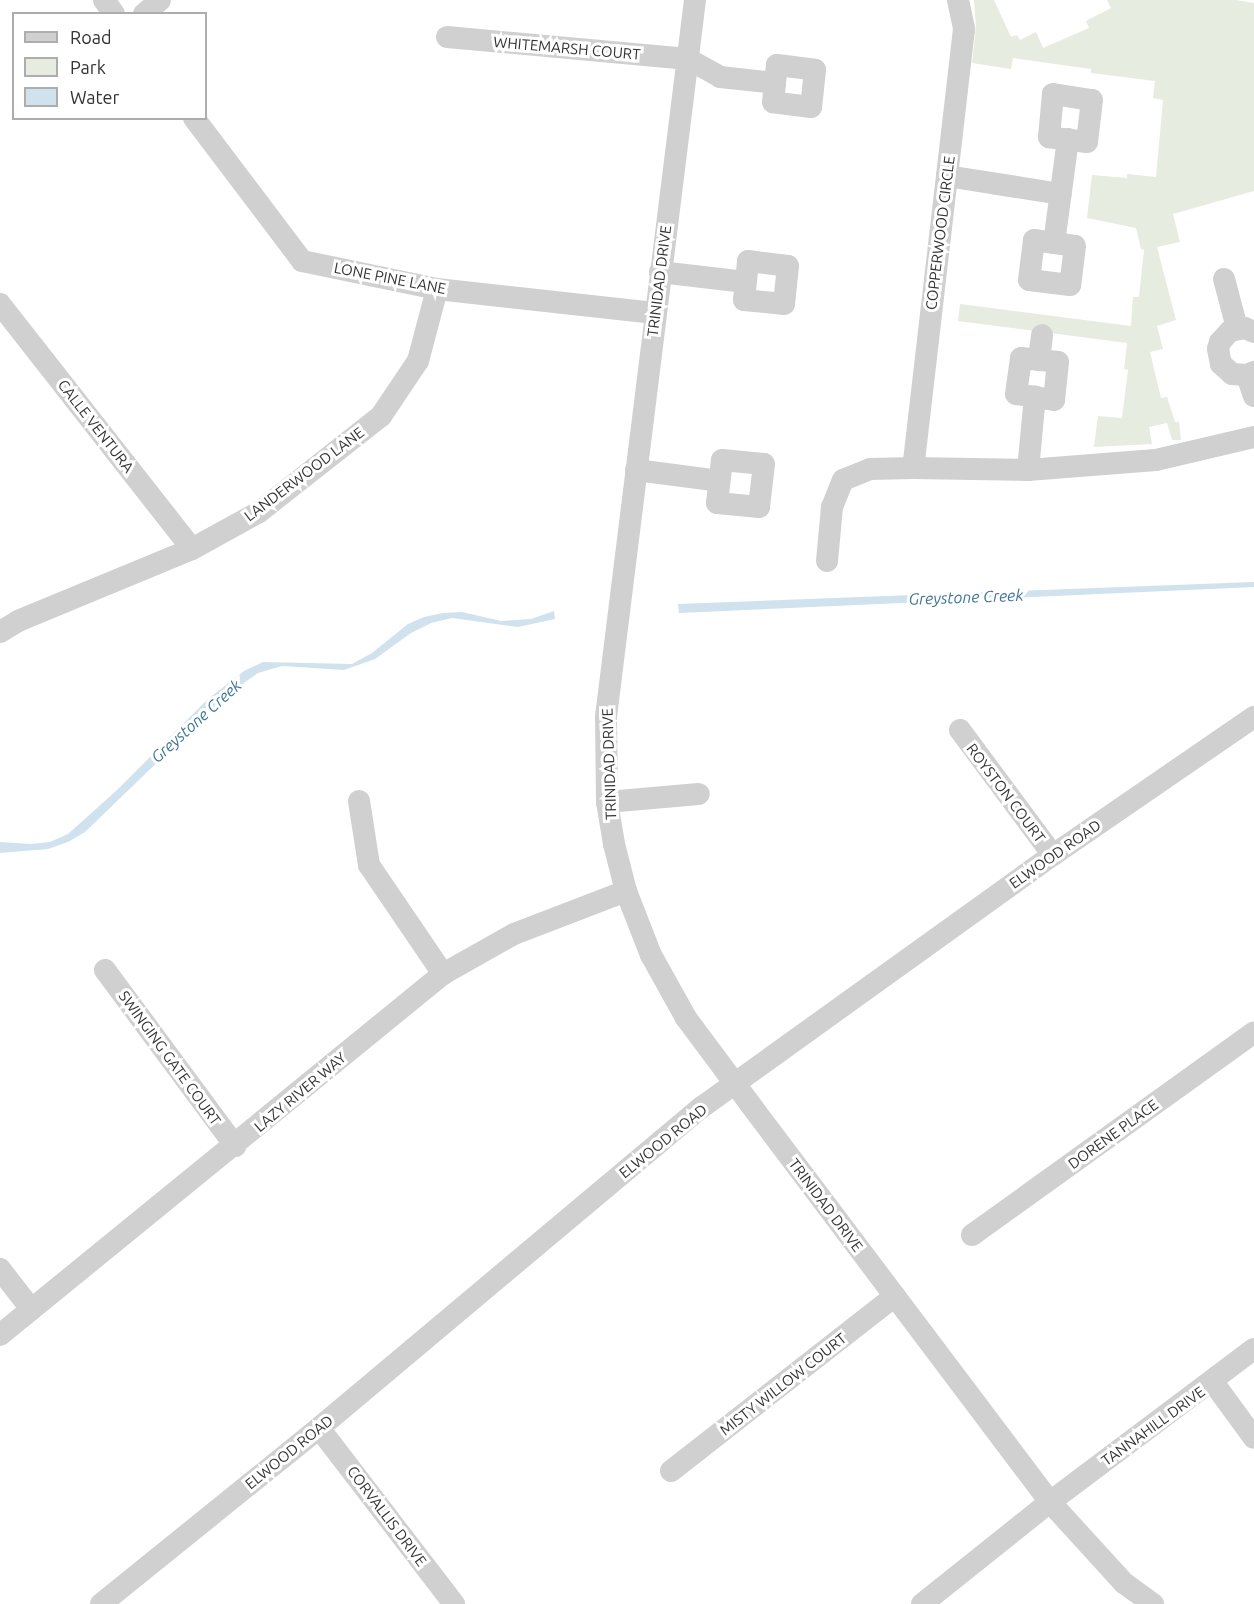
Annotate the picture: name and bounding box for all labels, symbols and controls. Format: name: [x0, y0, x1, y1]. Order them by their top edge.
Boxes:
legend: [12, 12, 207, 120]
text: Road: [70, 27, 112, 47]
street label: WHITEMARSH COURT: [493, 33, 641, 63]
text: Park: [70, 57, 106, 77]
text: Water: [70, 87, 119, 107]
street label: COPPERWOOD CIRCLE: [922, 155, 958, 311]
street label: TRINIDAD DRIVE: [643, 224, 675, 338]
street label: LONE PINE LANE: [332, 258, 448, 298]
street label: CALLE VENTURA: [54, 376, 138, 476]
street label: LANDERWOOD LANE: [241, 423, 367, 525]
water label: Greystone Creek: [908, 585, 1024, 609]
water label: Greystone Creek: [147, 675, 245, 767]
street label: TRINIDAD DRIVE: [598, 708, 620, 820]
street label: ROYSTON COURT: [963, 740, 1049, 846]
street label: ELWOOD ROAD: [1006, 816, 1104, 892]
street label: SWINGING GATE COURT: [115, 987, 225, 1129]
street label: LAZY RIVER WAY: [251, 1049, 349, 1135]
street label: DORENE PLACE: [1065, 1095, 1161, 1173]
street label: ELWOOD ROAD: [615, 1100, 711, 1182]
street label: TRINIDAD DRIVE: [785, 1155, 867, 1255]
street label: MISTY WILLOW COURT: [716, 1329, 850, 1439]
street label: TANNAHILL DRIVE: [1098, 1383, 1208, 1469]
street label: ELWOOD ROAD: [241, 1411, 337, 1493]
street label: CORVALLIS DRIVE: [344, 1462, 430, 1570]

